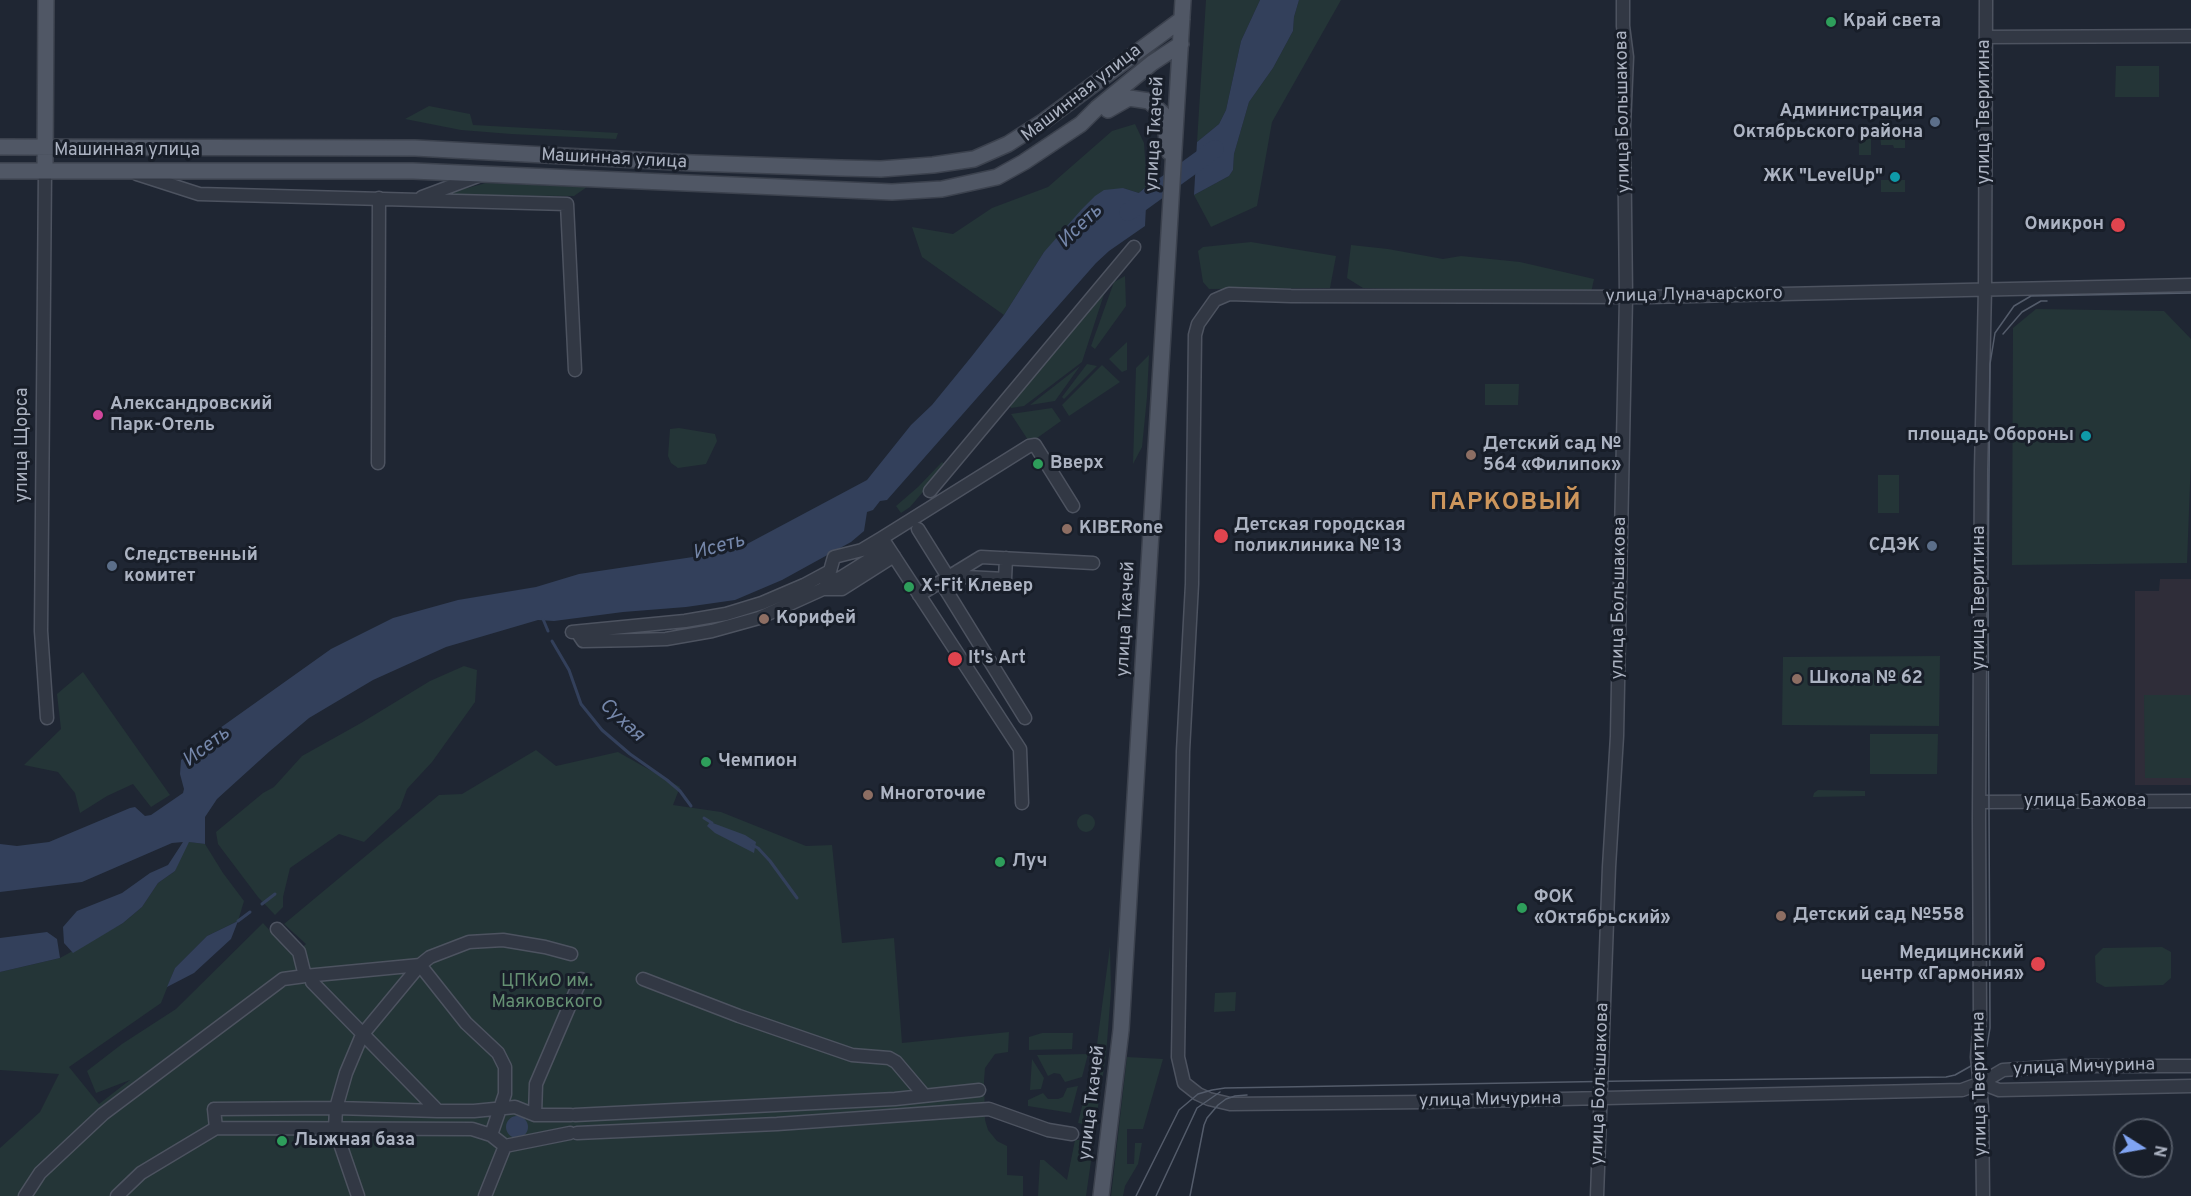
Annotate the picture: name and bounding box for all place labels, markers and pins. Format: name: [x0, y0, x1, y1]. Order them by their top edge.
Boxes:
place label: Край света: [1843, 11, 1941, 33]
marker: Край света: [1824, 15, 1838, 29]
place label: Администрация Октябрьского района: [1733, 101, 1923, 144]
marker: Администрация Октябрьского района: [1928, 115, 1942, 129]
place label: ЖК "LevelUp": [1763, 166, 1883, 188]
marker: ЖК "LevelUp": [1888, 170, 1902, 184]
place label: Омикрон: [2025, 214, 2104, 236]
marker: Омикрон: [2109, 216, 2127, 234]
place label: Александровский Парк-Отель: [110, 394, 272, 436]
marker: Александровский Парк-Отель: [91, 408, 105, 422]
place label: площадь Обороны: [1907, 425, 2074, 447]
marker: площадь Обороны: [2079, 429, 2093, 443]
place label: Детский сад № 564 «Филипок»: [1483, 434, 1621, 476]
marker: Детский сад № 564 «Филипок»: [1464, 448, 1478, 462]
place label: Вверх: [1050, 453, 1104, 475]
marker: Вверх: [1031, 457, 1045, 471]
place label: Детская городская поликлиника № 13: [1234, 515, 1406, 558]
place label: KIBERone: [1079, 518, 1163, 540]
marker: KIBERone: [1060, 522, 1074, 536]
marker: Детская городская поликлиника № 13: [1212, 527, 1230, 545]
place label: СДЭК: [1869, 535, 1920, 557]
marker: СДЭК: [1925, 539, 1939, 553]
place label: Следственный комитет: [124, 545, 258, 588]
marker: Следственный комитет: [105, 559, 119, 573]
place label: X-Fit Клевер: [921, 576, 1033, 598]
marker: X-Fit Клевер: [902, 580, 916, 594]
place label: Корифей: [776, 608, 856, 630]
marker: Корифей: [757, 612, 771, 626]
place label: It's Art: [968, 648, 1026, 670]
marker: It's Art: [946, 650, 964, 668]
place label: Школа № 62: [1809, 668, 1923, 690]
marker: Школа № 62: [1790, 672, 1804, 686]
place label: Чемпион: [718, 751, 797, 773]
marker: Чемпион: [699, 755, 713, 769]
place label: Многоточие: [880, 784, 986, 806]
marker: Многоточие: [861, 788, 875, 802]
place label: Луч: [1012, 851, 1047, 873]
marker: Луч: [993, 855, 1007, 869]
place label: ФОК «Октябрьский»: [1534, 887, 1671, 930]
marker: ФОК «Октябрьский»: [1515, 901, 1529, 915]
place label: Детский сад №558: [1793, 905, 1965, 927]
marker: Детский сад №558: [1774, 909, 1788, 923]
place label: Медицинский центр «Гармония»: [1861, 943, 2024, 986]
marker: Медицинский центр «Гармония»: [2029, 955, 2047, 973]
place label: Лыжная база: [294, 1130, 415, 1152]
marker: Лыжная база: [275, 1134, 289, 1148]

